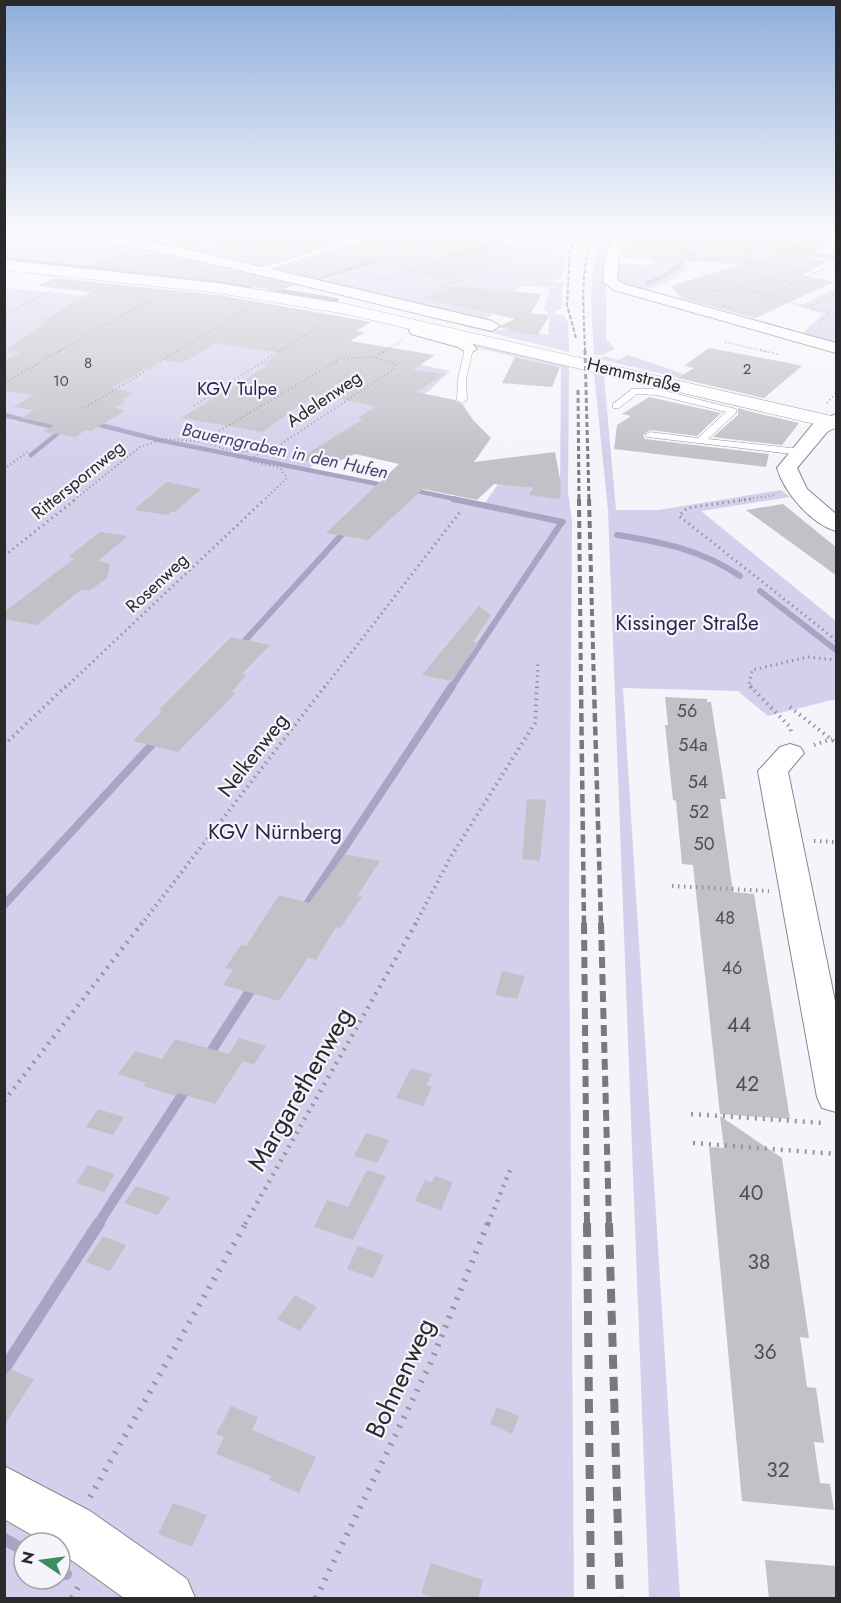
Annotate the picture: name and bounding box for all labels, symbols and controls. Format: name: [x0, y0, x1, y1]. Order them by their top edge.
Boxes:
street label: Hemmstraße: [584, 351, 684, 399]
house number: 8: [84, 352, 92, 374]
house number: 2: [743, 358, 751, 380]
street label: Adelenweg: [281, 364, 367, 434]
house number: 10: [53, 370, 69, 392]
park label: KGV Tulpe: [197, 376, 277, 402]
water label: Bauerngraben in den Hufen: [180, 416, 390, 486]
street label: Ritterspornweg: [26, 434, 130, 526]
street label: Rosenweg: [120, 547, 194, 619]
park label: Kissinger Straße: [615, 608, 759, 638]
house number: 56: [677, 698, 697, 724]
street label: Nelkenweg: [211, 707, 295, 803]
house number: 54a: [678, 732, 708, 758]
house number: 54: [688, 769, 708, 795]
house number: 52: [689, 799, 709, 825]
park label: KGV Nürnberg: [208, 817, 342, 847]
house number: 50: [694, 831, 715, 857]
house number: 48: [715, 905, 735, 931]
house number: 46: [722, 955, 742, 981]
street label: Margarethenweg: [238, 1000, 362, 1178]
house number: 44: [727, 1010, 751, 1040]
house number: 42: [735, 1069, 759, 1099]
house number: 40: [739, 1178, 763, 1208]
house number: 38: [748, 1247, 770, 1277]
street label: Bohnenweg: [356, 1312, 444, 1444]
house number: 36: [753, 1337, 777, 1367]
house number: 32: [766, 1455, 790, 1485]
north arrow: [12, 1531, 72, 1591]
text: N: [15, 1549, 41, 1567]

